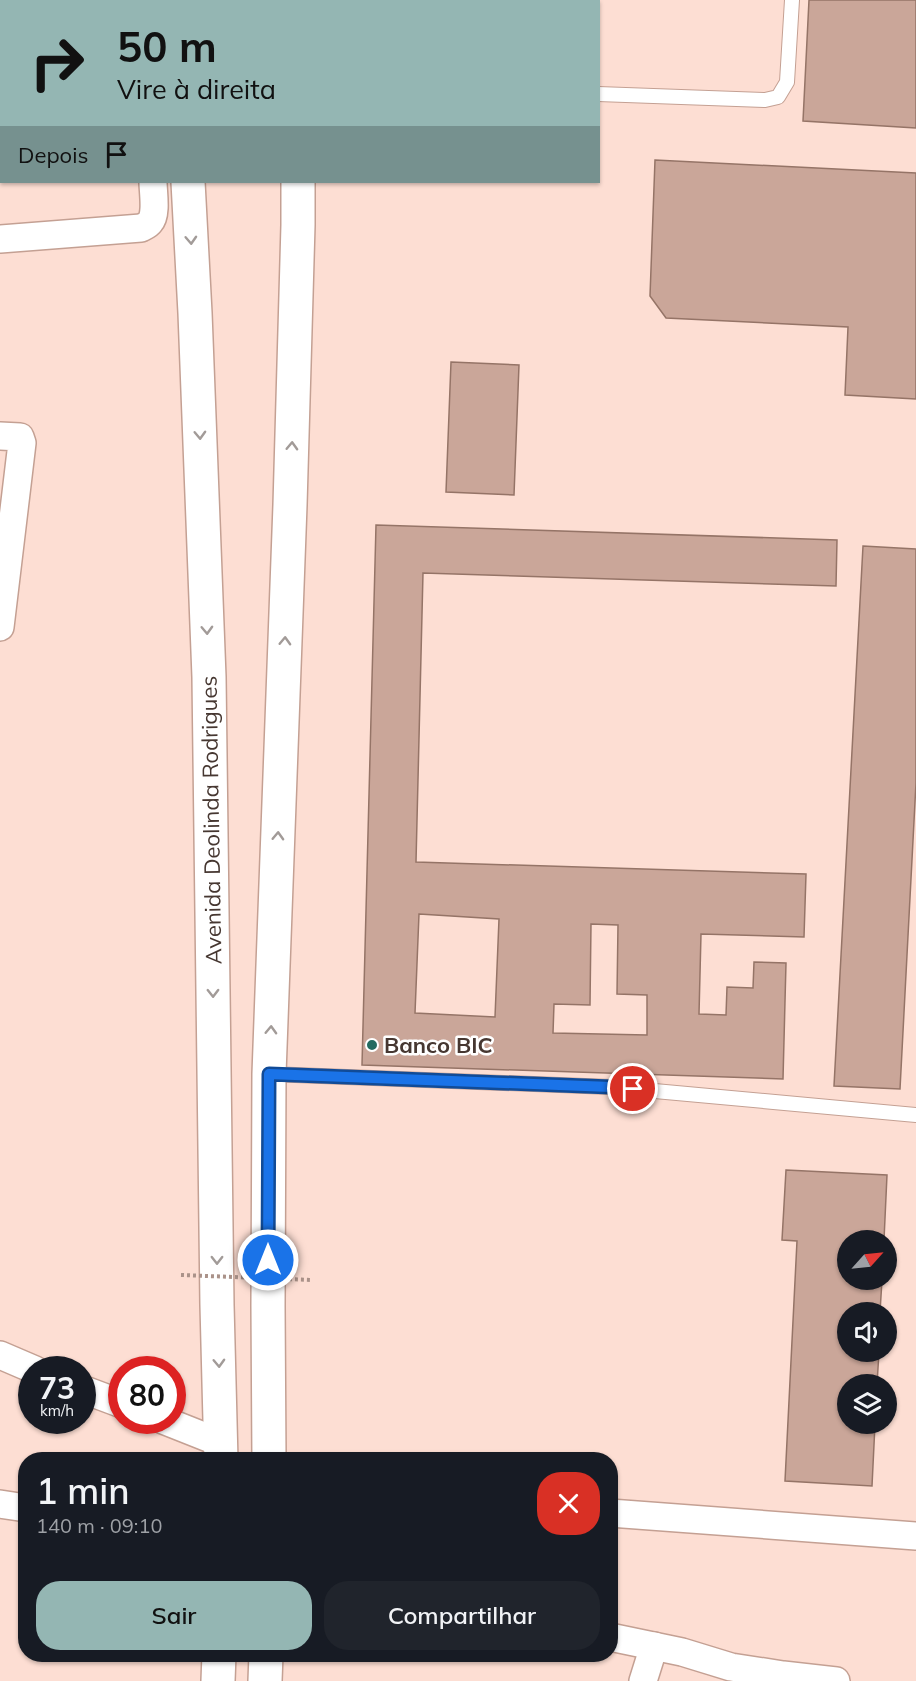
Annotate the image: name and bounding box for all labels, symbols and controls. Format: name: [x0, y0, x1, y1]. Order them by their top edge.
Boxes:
text: 50 m: [117, 20, 217, 73]
icon: right: [18, 24, 96, 102]
text: Vire à direita: [117, 72, 276, 106]
icon: arrive: [100, 138, 133, 171]
text: Depois: [18, 141, 88, 169]
one-way arrow: [184, 235, 197, 244]
one-way arrow: [193, 430, 206, 439]
one-way arrow: [285, 441, 298, 450]
one-way arrow: [201, 625, 213, 634]
one-way arrow: [278, 636, 291, 645]
street label: Avenida Deolinda Rodrigues: [194, 675, 228, 965]
one-way arrow: [271, 831, 284, 840]
one-way arrow: [207, 988, 219, 997]
one-way arrow: [264, 1026, 277, 1035]
place label: Banco BIC: [384, 1031, 493, 1059]
marker: Banco BIC: [365, 1038, 379, 1052]
pin: [607, 1063, 658, 1114]
icon: arrive: [616, 1072, 649, 1105]
position arrow: [236, 1228, 300, 1292]
north arrow: [837, 1230, 897, 1290]
map controls: [837, 1230, 897, 1434]
one-way arrow: [210, 1256, 223, 1265]
button: sound: [837, 1302, 897, 1362]
speed limit sign: 80: [108, 1356, 186, 1434]
one-way arrow: [212, 1359, 225, 1368]
text: 73: [39, 1369, 75, 1407]
button: layers: [837, 1374, 897, 1434]
text: km/h: [40, 1401, 74, 1420]
text: 1 min: [36, 1468, 130, 1513]
button: close: [537, 1472, 600, 1535]
text: 140 m · 09:10: [36, 1513, 162, 1538]
button: Sair: [36, 1581, 312, 1650]
button: Compartilhar: [324, 1581, 600, 1650]

